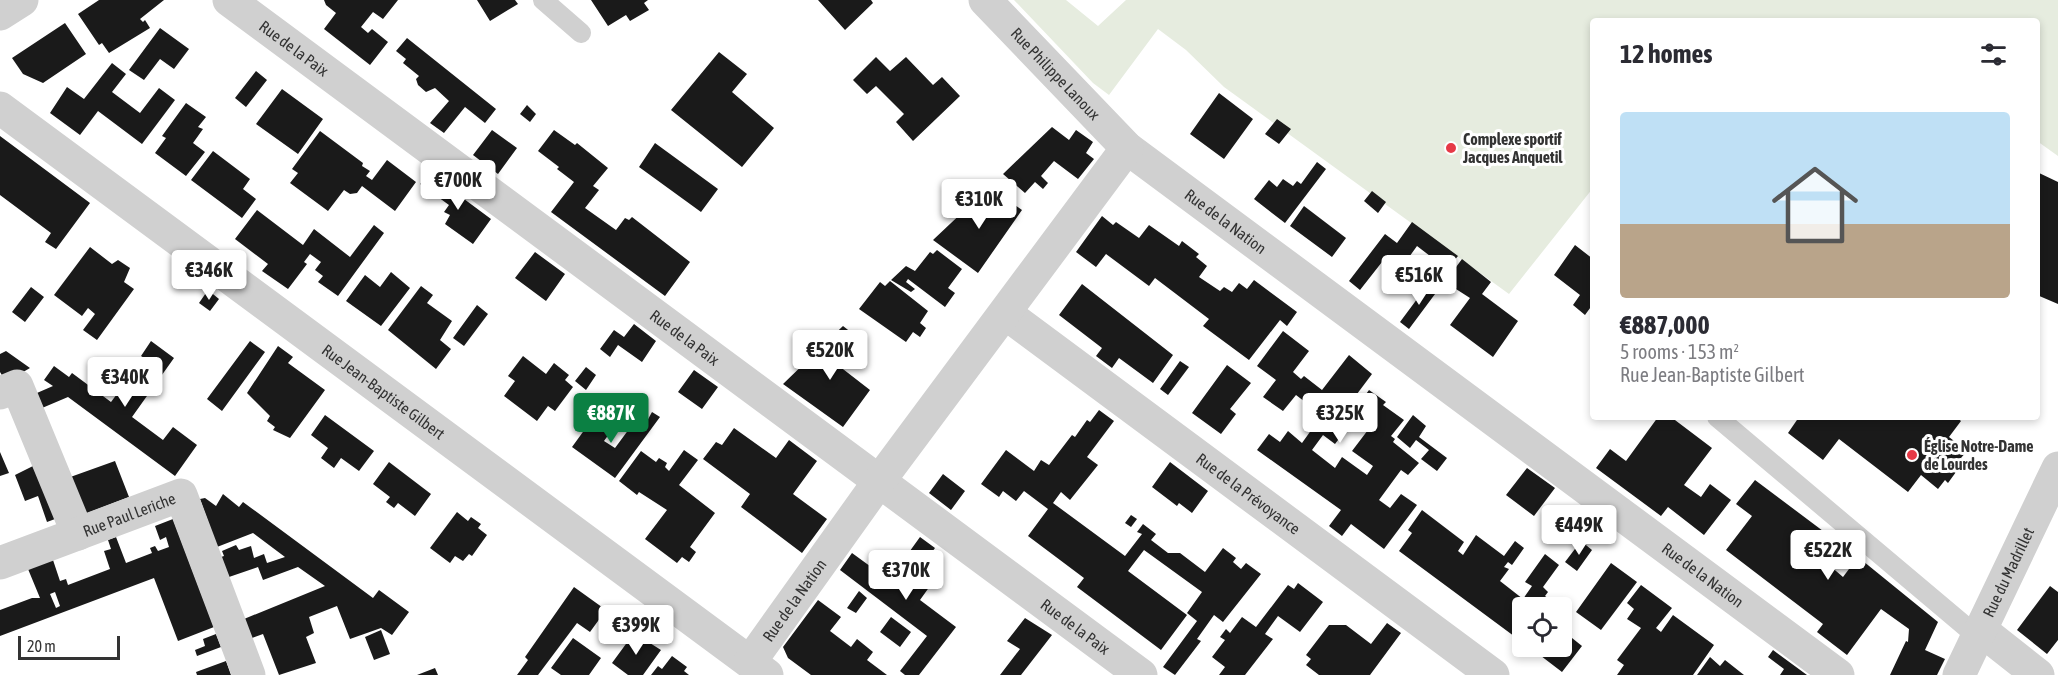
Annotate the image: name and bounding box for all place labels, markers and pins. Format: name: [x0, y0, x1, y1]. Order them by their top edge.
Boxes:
place label: Complexe sportif Jacques Anquetil: [1462, 130, 1563, 166]
marker: Complexe sportif Jacques Anquetil: [1444, 141, 1458, 155]
pin: €700K: [416, 160, 500, 211]
pin: €310K: [937, 179, 1021, 230]
pin: €346K: [167, 250, 251, 301]
pin: €516K: [1377, 255, 1461, 306]
pin: €520K: [788, 330, 872, 381]
pin: €340K: [83, 357, 167, 408]
pin: €887K: [569, 393, 653, 444]
pin: €325K: [1298, 393, 1382, 444]
place label: Église Notre-Dame de Lourdes: [1924, 437, 2033, 473]
marker: Église Notre-Dame de Lourdes: [1905, 448, 1919, 462]
pin: €449K: [1537, 505, 1621, 556]
pin: €522K: [1786, 530, 1870, 581]
pin: €370K: [864, 550, 948, 601]
pin: €399K: [594, 605, 678, 656]

